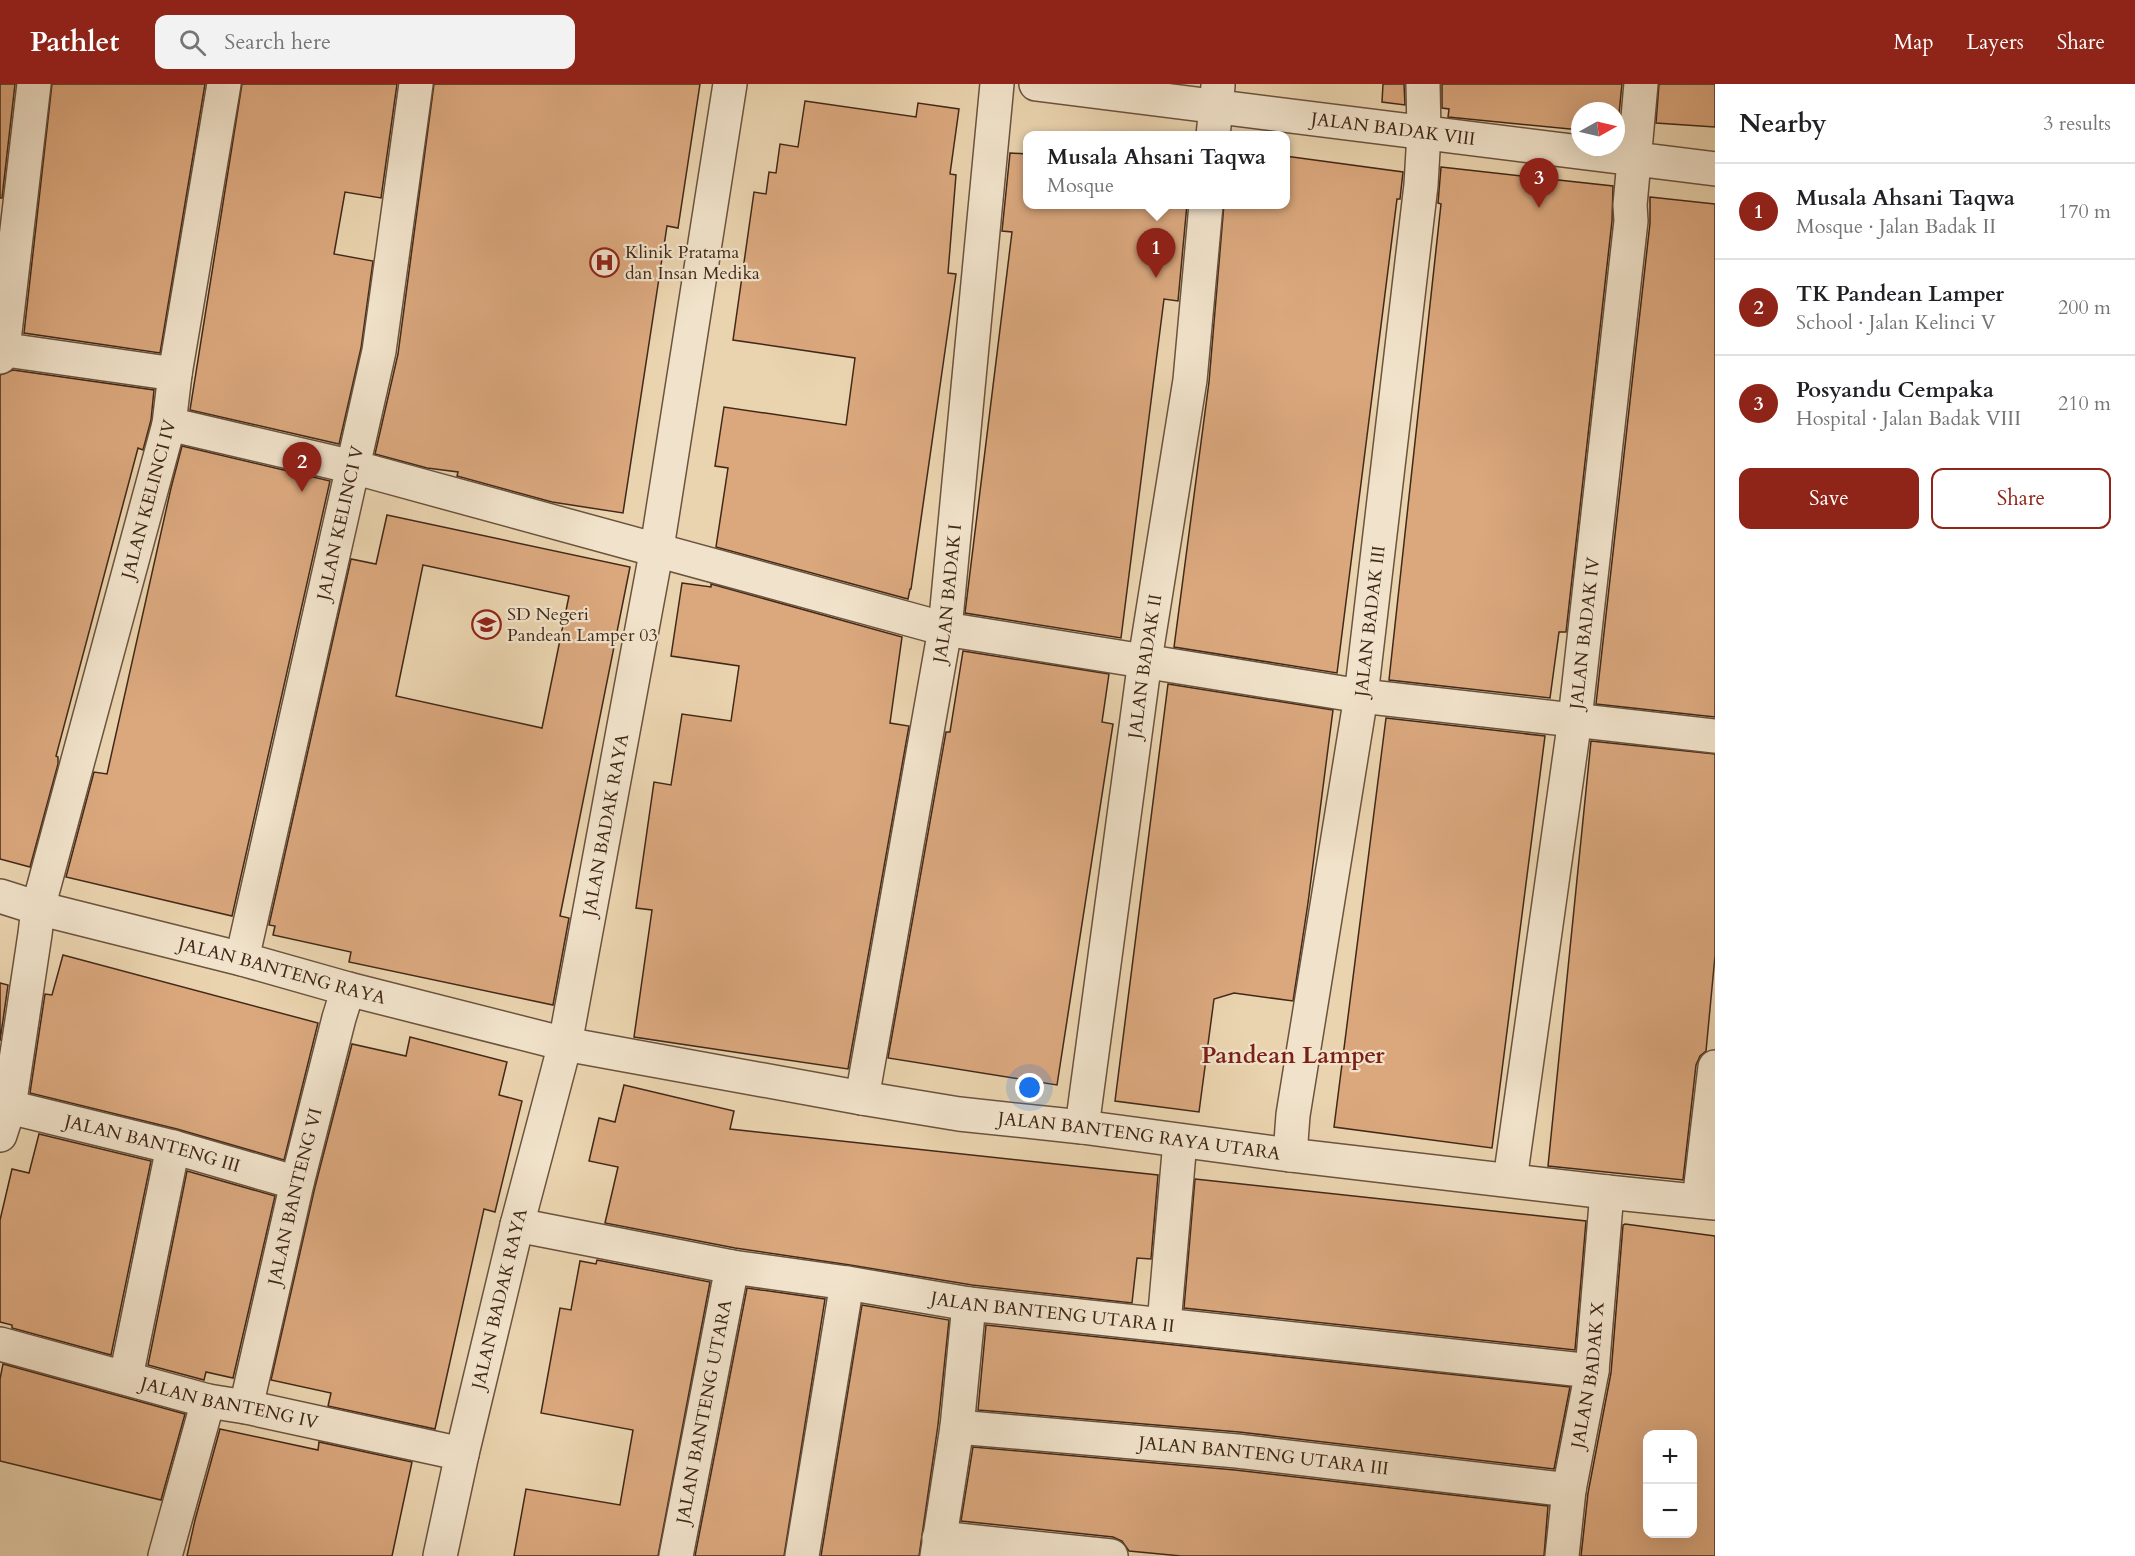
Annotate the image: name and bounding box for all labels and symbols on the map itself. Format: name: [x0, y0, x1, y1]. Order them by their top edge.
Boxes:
north arrow: [1571, 102, 1625, 156]
street label: JALAN BADAK VIII: [1307, 106, 1477, 152]
pin: 3: [1520, 158, 1558, 208]
pin: 1: [1136, 228, 1176, 278]
place label: Klinik Pratama dan Insan Medika: [625, 240, 760, 286]
hospital icon: Klinik Pratama dan Insan Medika: [588, 246, 620, 278]
street label: JALAN KELINCI IV: [115, 416, 183, 585]
pin: 2: [282, 442, 322, 492]
street label: JALAN KELINCI V: [311, 443, 370, 606]
street label: JALAN BADAK I: [927, 523, 968, 668]
street label: JALAN BADAK III: [1349, 544, 1392, 701]
street label: JALAN BADAK IV: [1564, 555, 1606, 714]
street label: JALAN BADAK II: [1122, 592, 1168, 743]
place label: SD Negeri Pandean Lamper 03: [507, 602, 658, 648]
school or university icon: SD Negeri Pandean Lamper 03: [470, 608, 502, 640]
street label: JALAN BADAK RAYA: [576, 731, 635, 921]
street label: JALAN BANTENG RAYA: [173, 931, 388, 1011]
district label: Pandean Lamper: [1201, 1039, 1385, 1072]
your location: [1015, 1073, 1044, 1102]
street label: JALAN BANTENG VI: [261, 1105, 329, 1291]
street label: JALAN BANTENG RAYA UTARA: [994, 1106, 1282, 1167]
street label: JALAN BANTENG III: [59, 1108, 243, 1179]
street label: JALAN BADAK RAYA: [465, 1206, 534, 1395]
street label: JALAN BANTENG UTARA II: [926, 1285, 1176, 1339]
street label: JALAN BANTENG UTARA: [670, 1297, 738, 1529]
street label: JALAN BADAK X: [1565, 1300, 1611, 1453]
street label: JALAN BANTENG IV: [135, 1370, 321, 1436]
street label: JALAN BANTENG UTARA III: [1135, 1430, 1390, 1482]

